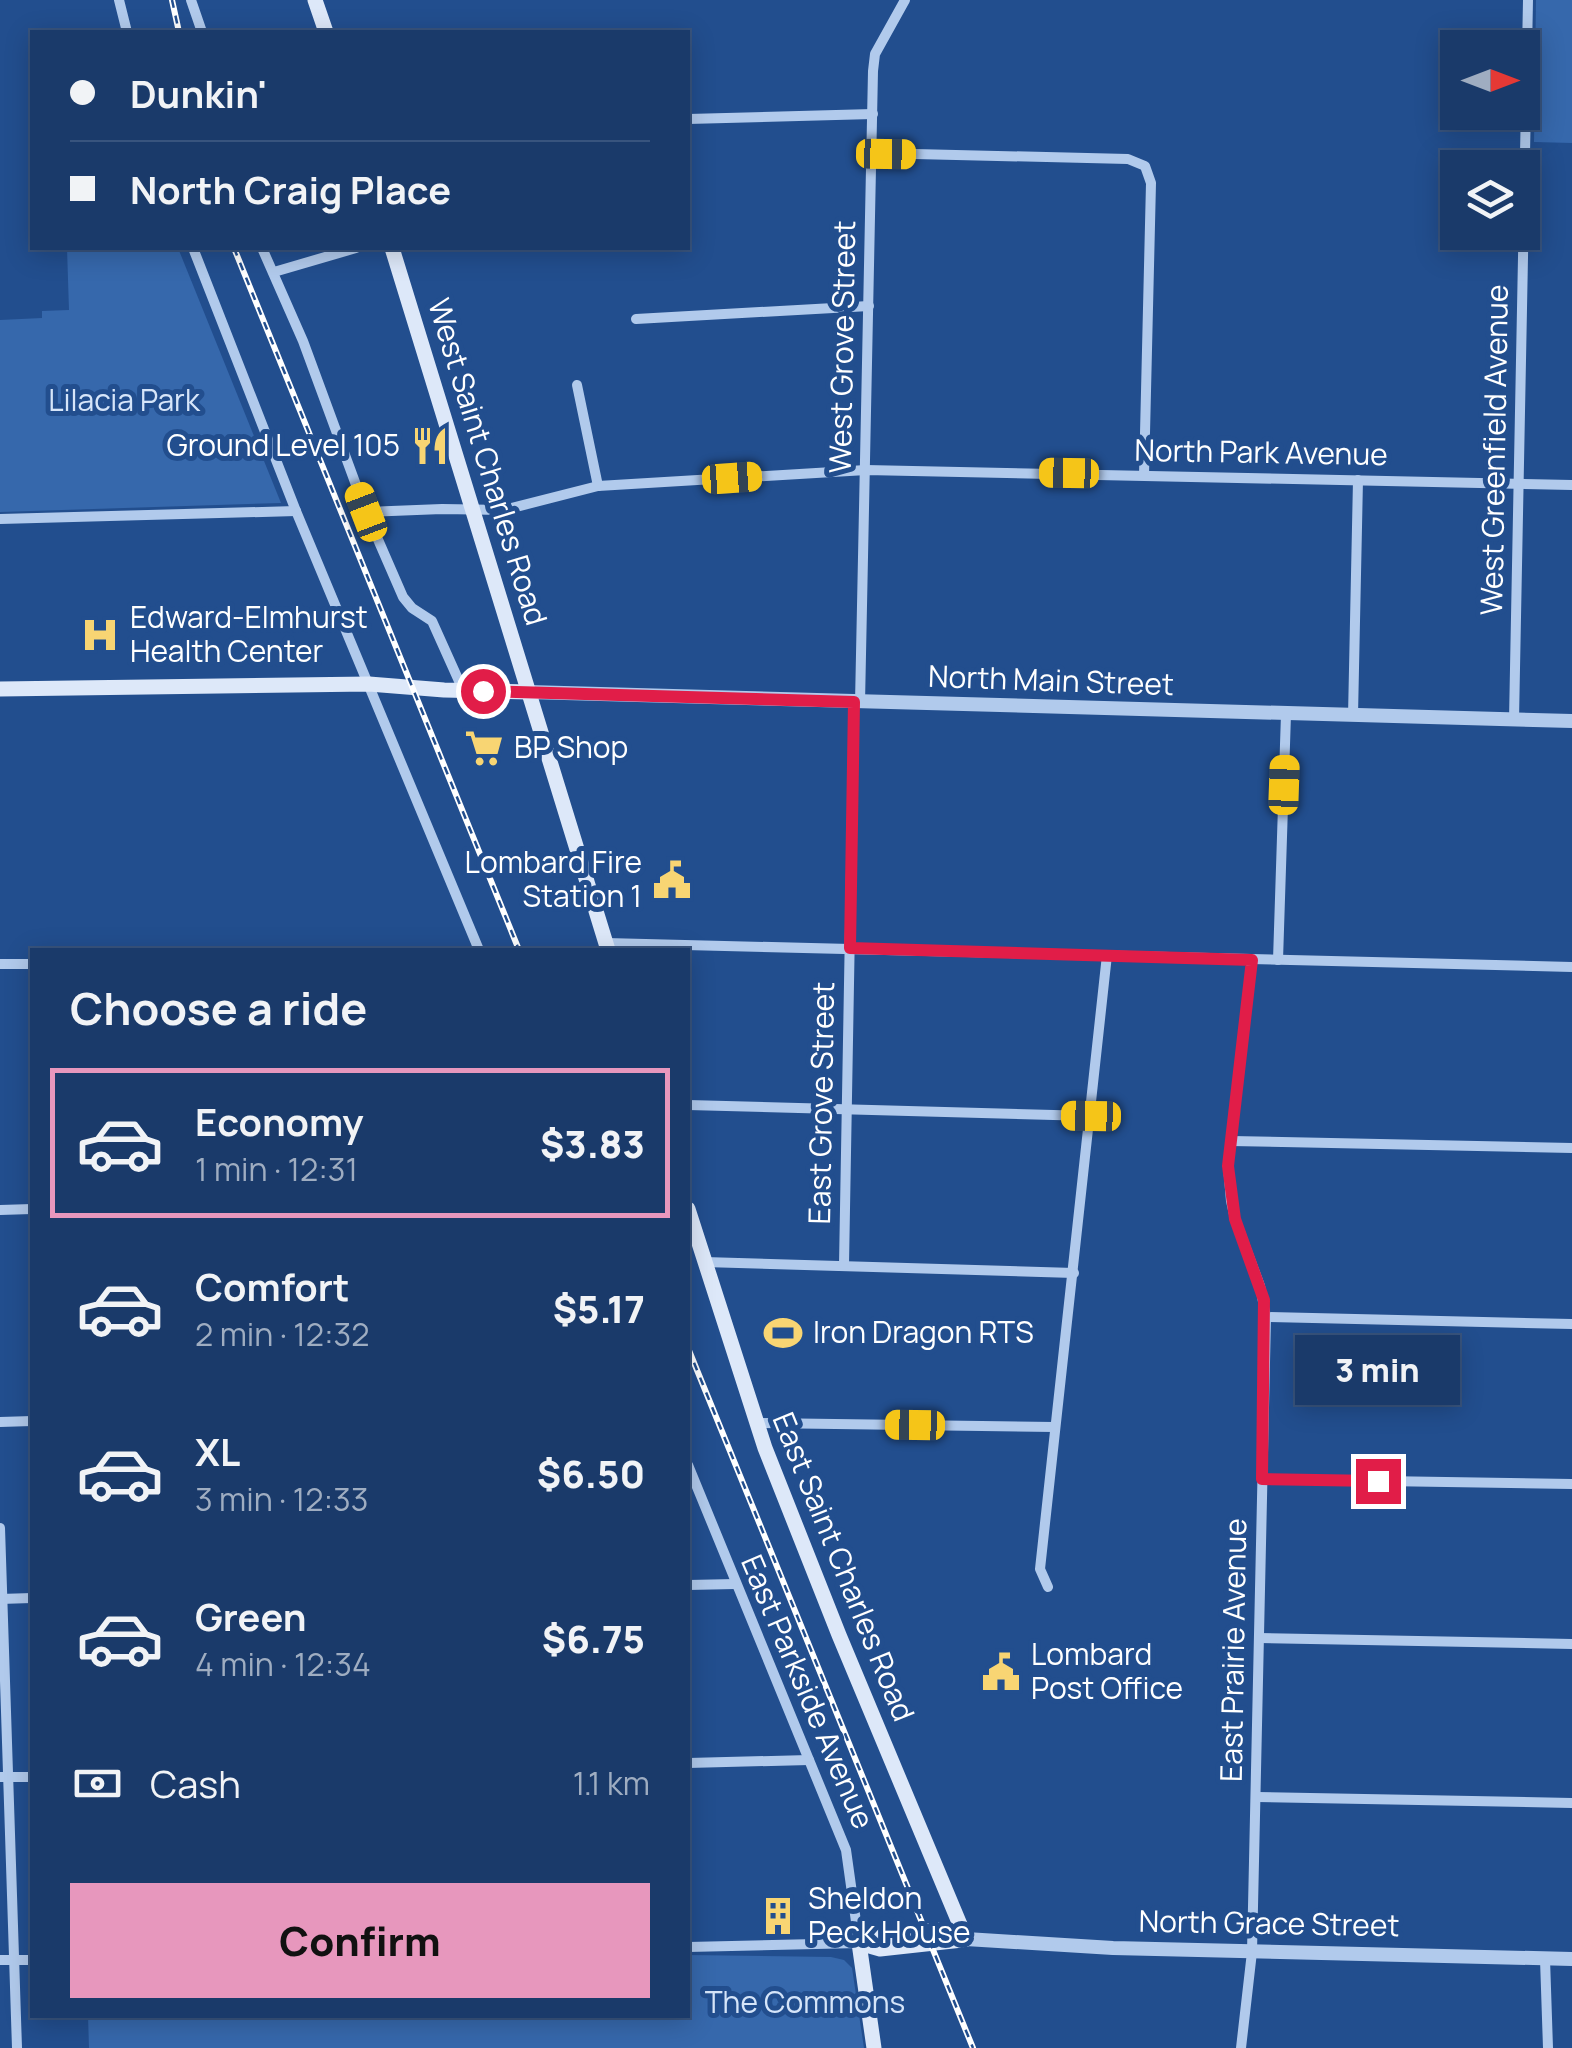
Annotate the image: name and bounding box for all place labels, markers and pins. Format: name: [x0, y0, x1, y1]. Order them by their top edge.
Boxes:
place label: Ground Level 105: [167, 424, 400, 465]
restaurant icon: Ground Level 105: [409, 425, 451, 467]
place label: Edward-Elmhurst Health Center: [130, 596, 368, 671]
hospital icon: Edward-Elmhurst Health Center: [79, 614, 121, 656]
place label: BP Shop: [514, 726, 628, 767]
supermarket icon: BP Shop: [463, 727, 505, 769]
place label: Lombard Fire Station 1: [465, 841, 642, 916]
public building icon: Lombard Fire Station 1: [651, 859, 693, 901]
place label: Iron Dragon RTS: [813, 1311, 1034, 1352]
sports icon: Iron Dragon RTS: [762, 1312, 804, 1354]
place label: Lombard Post Office: [1031, 1633, 1183, 1708]
public building icon: Lombard Post Office: [980, 1651, 1022, 1693]
place label: Sheldon Peck House: [808, 1877, 970, 1952]
building icon: Sheldon Peck House: [757, 1895, 799, 1937]

